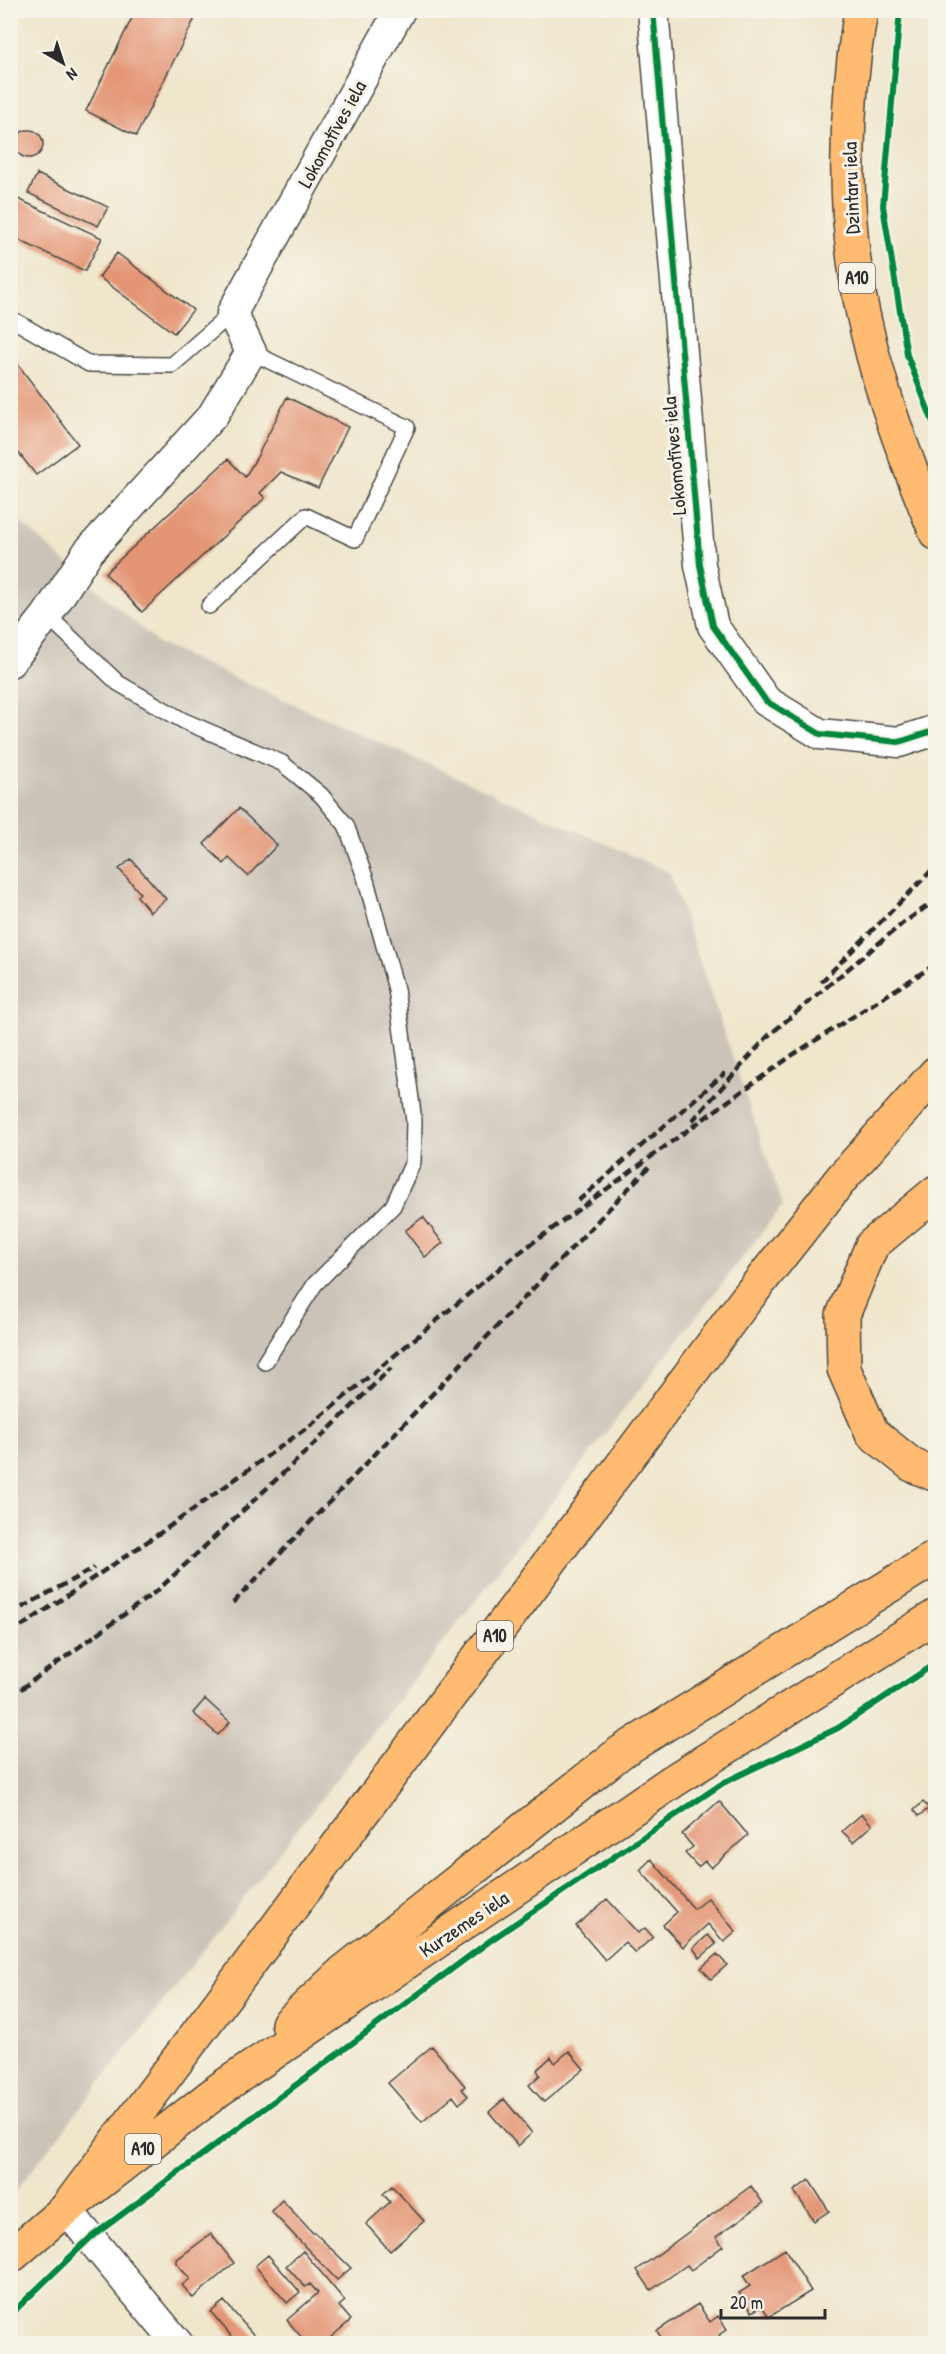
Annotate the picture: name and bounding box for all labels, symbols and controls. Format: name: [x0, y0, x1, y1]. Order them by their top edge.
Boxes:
north arrow: [33, 33, 93, 93]
text: N: [62, 63, 83, 86]
street label: Lokomotīves iela: [291, 75, 372, 192]
street label: Dzintaru iela: [835, 141, 866, 235]
road number: A10: [839, 263, 875, 293]
street label: Lokomotīves iela: [655, 396, 692, 516]
road number: A10: [477, 1621, 513, 1651]
street label: Kurzemes iela: [414, 1884, 514, 1963]
road number: A10: [125, 2134, 161, 2164]
scale bar: [721, 2282, 824, 2320]
text: 20 m: [730, 2290, 763, 2315]

